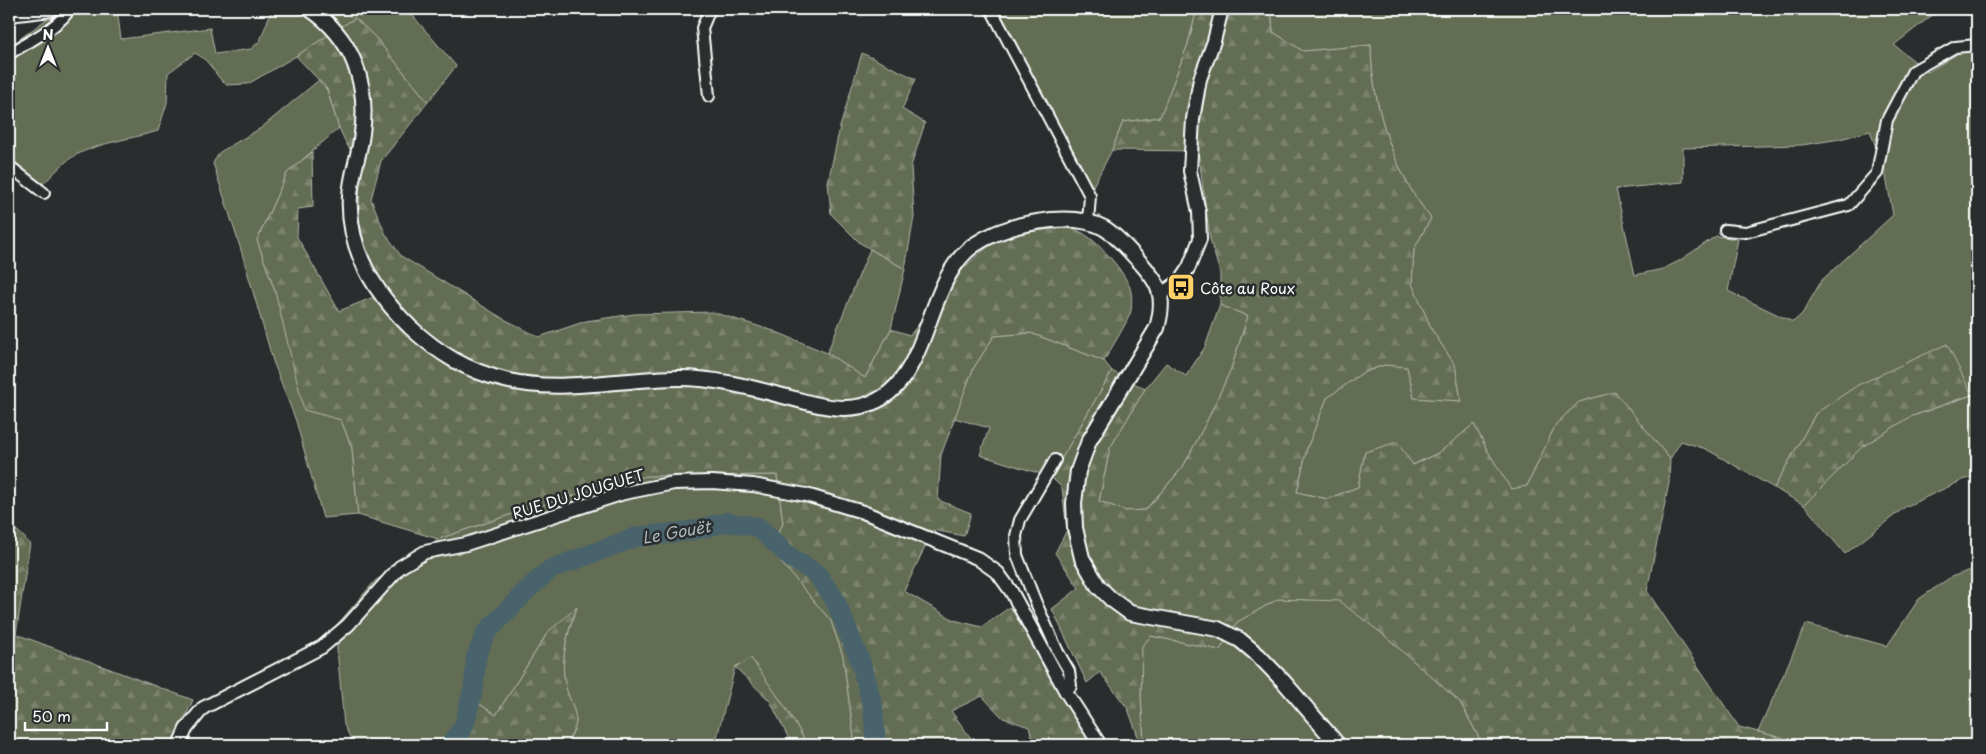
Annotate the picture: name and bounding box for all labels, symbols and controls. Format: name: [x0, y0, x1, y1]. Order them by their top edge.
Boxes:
north arrow: [22, 22, 72, 72]
text: N: [42, 24, 54, 45]
bus stop icon: Côte au Roux: [1166, 272, 1196, 302]
place label: Côte au Roux: [1200, 276, 1295, 299]
street label: RUE DU JOUGUET: [509, 462, 648, 524]
water label: Le Gouët: [640, 513, 715, 549]
scale bar: [25, 699, 108, 731]
text: 50 m: [32, 704, 71, 727]

